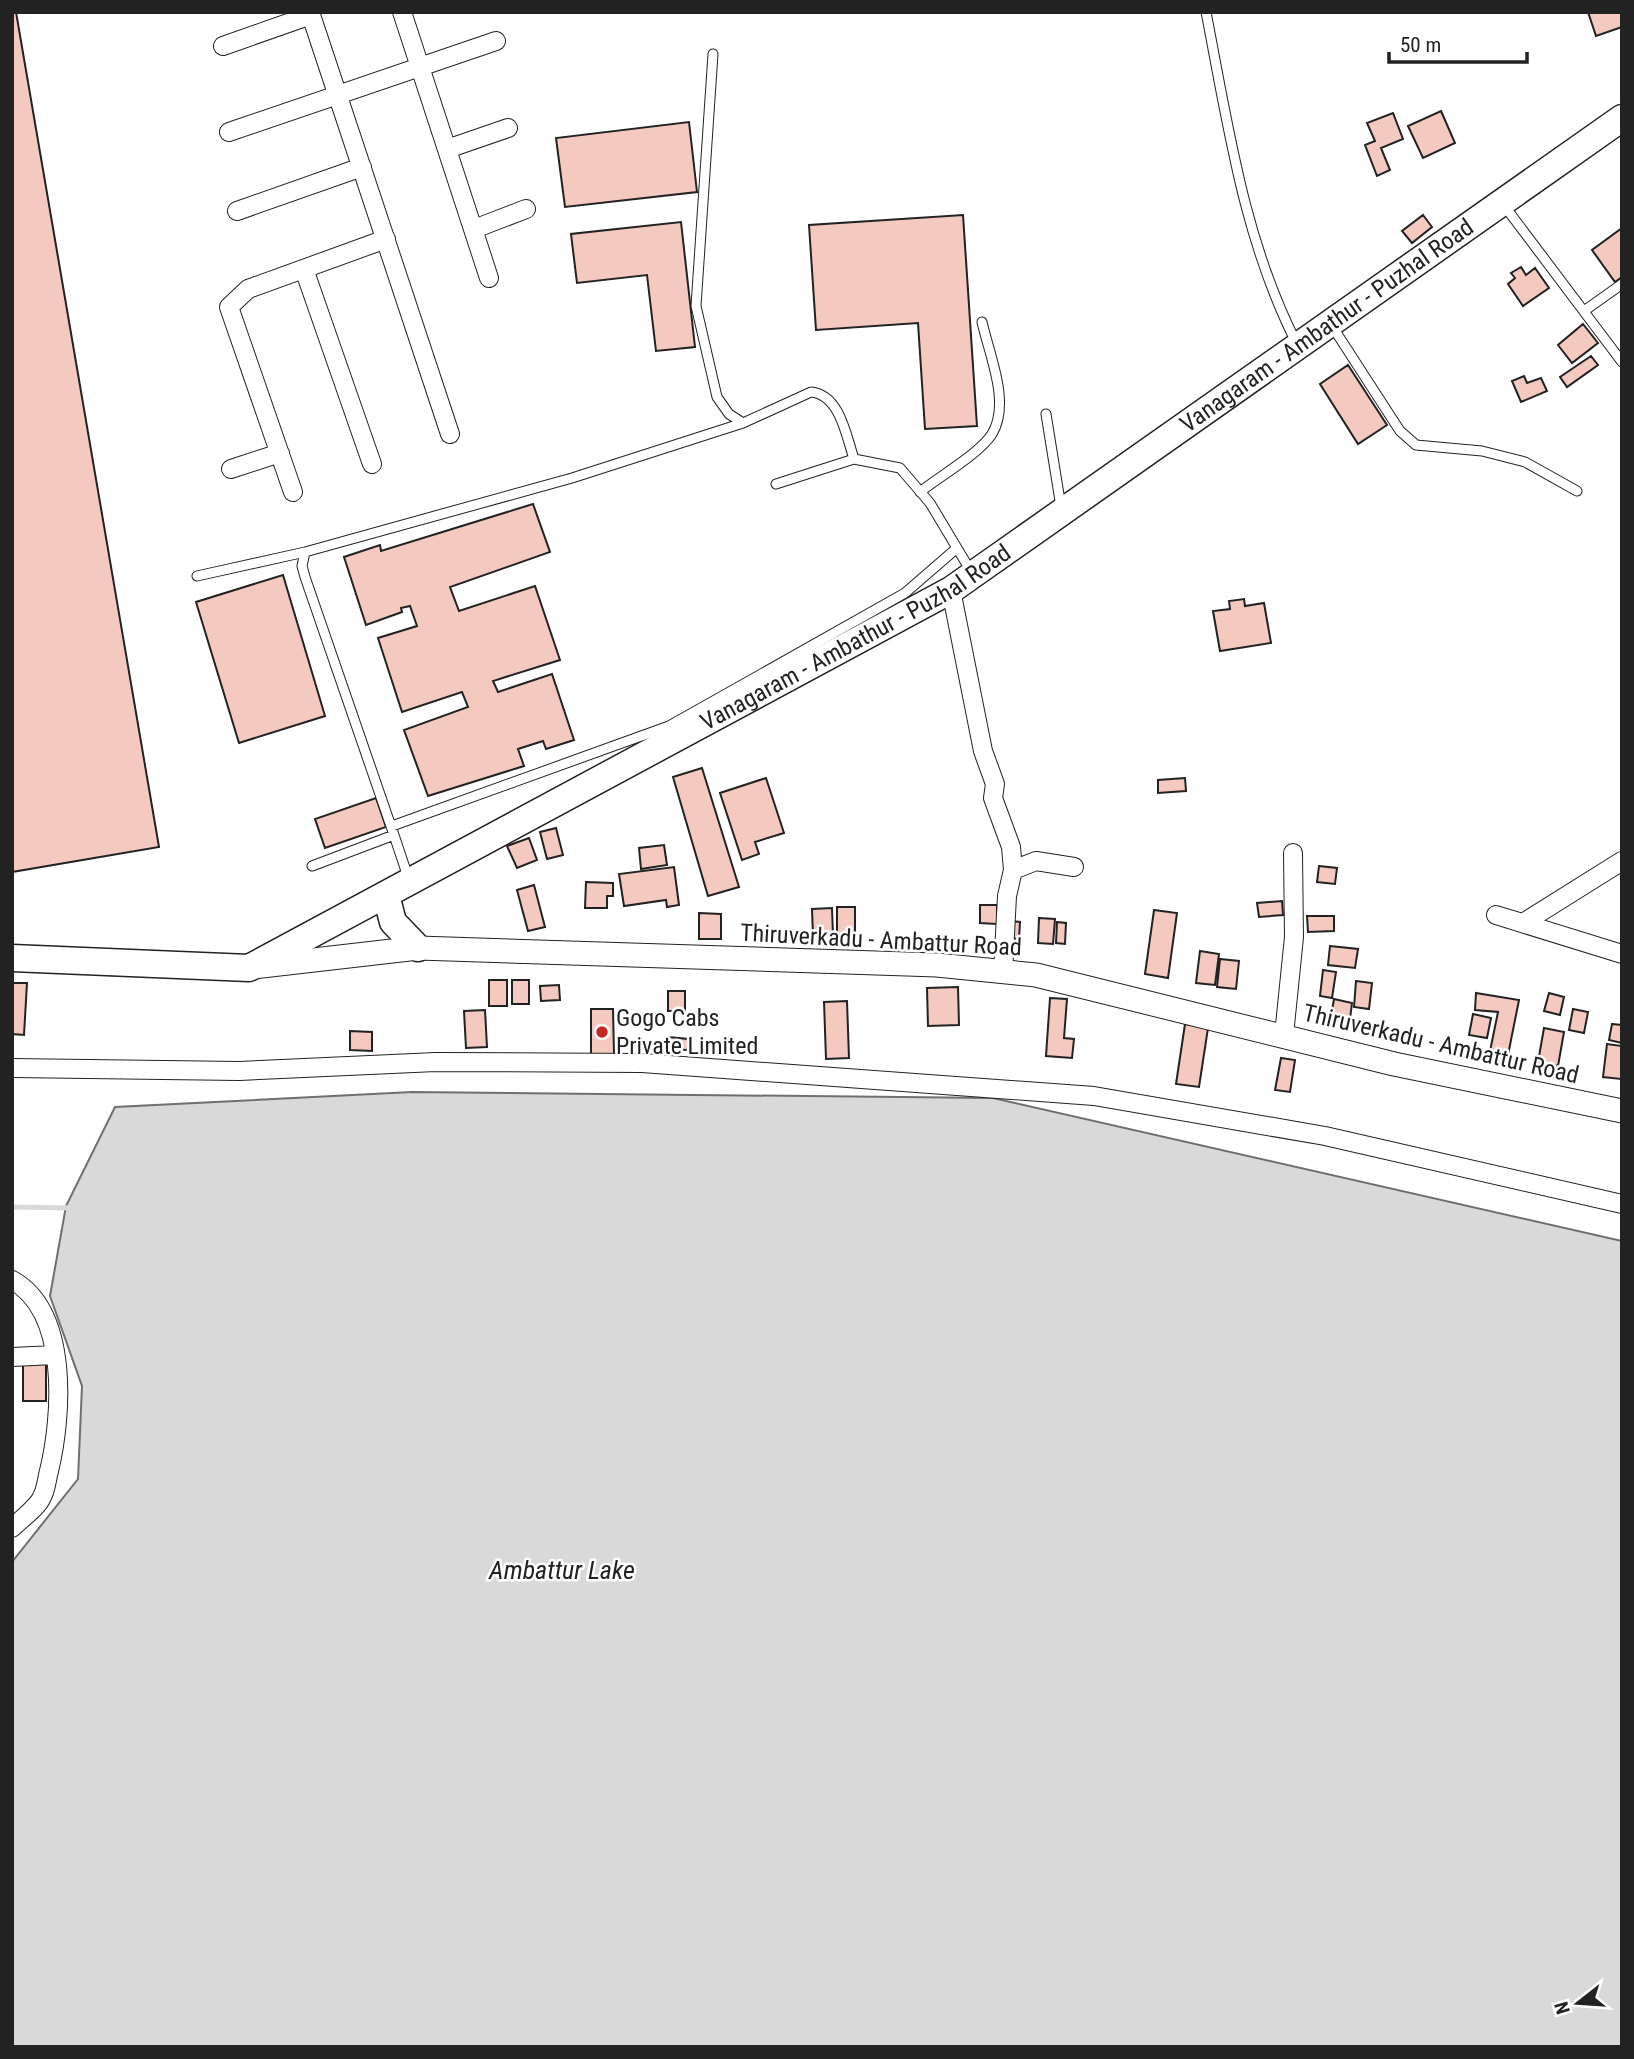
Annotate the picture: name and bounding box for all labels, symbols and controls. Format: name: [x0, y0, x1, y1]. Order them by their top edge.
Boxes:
scale bar: [1389, 21, 1527, 65]
text: 50 m: [1400, 33, 1441, 57]
street label: Vanagaram - Ambathur - Puzhal Road: [1175, 213, 1479, 438]
street label: Vanagaram - Ambathur - Puzhal Road: [696, 539, 1016, 736]
street label: Thiruverkadu - Ambattur Road: [739, 919, 1023, 961]
street label: Thiruverkadu - Ambattur Road: [1300, 999, 1582, 1089]
place label: Gogo Cabs Private Limited: [616, 1004, 758, 1060]
marker: Gogo Cabs Private Limited: [594, 1024, 610, 1040]
water label: Ambattur Lake: [488, 1555, 635, 1585]
north arrow: [1543, 1968, 1613, 2038]
text: N: [1550, 1999, 1575, 2017]

